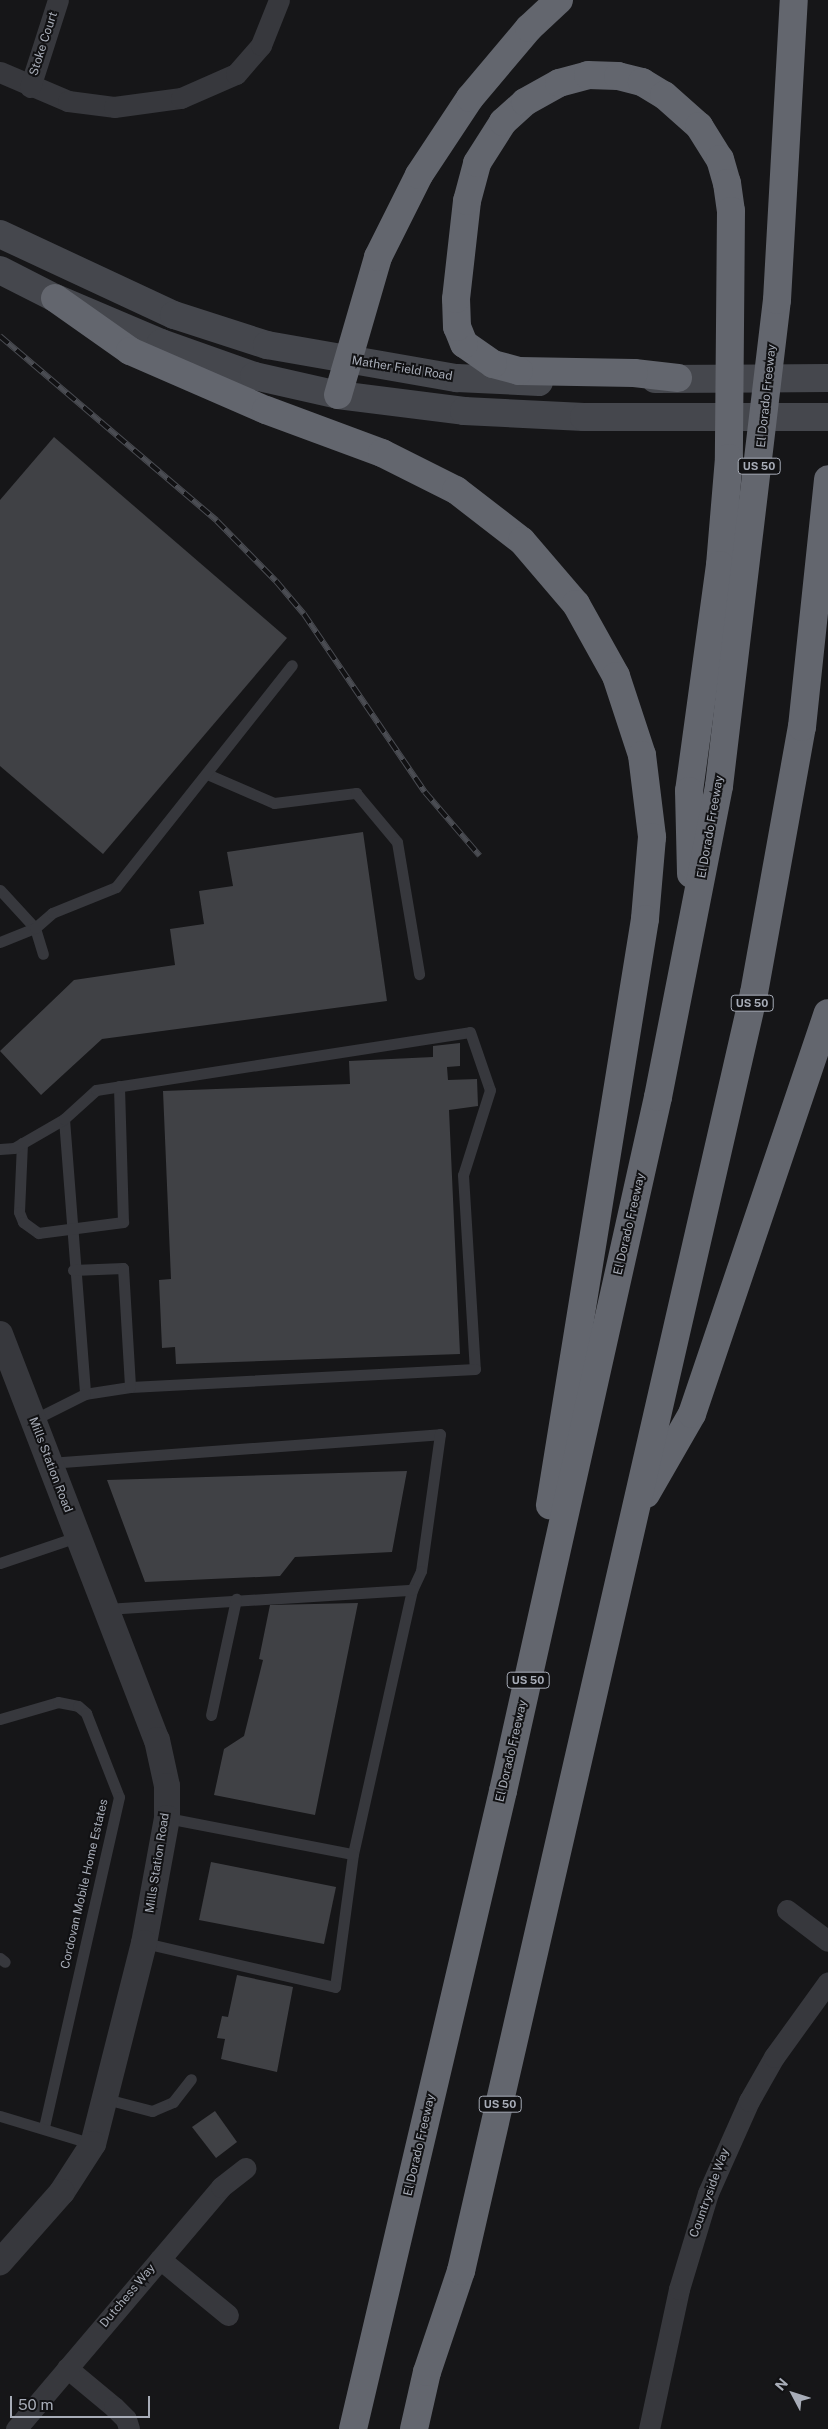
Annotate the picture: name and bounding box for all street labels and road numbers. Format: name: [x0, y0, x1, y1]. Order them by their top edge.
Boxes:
street label: Stoke Court: [27, 10, 61, 78]
street label: El Dorado Freeway: [754, 343, 780, 449]
street label: Mather Field Road: [351, 354, 453, 384]
road number: US 50: [736, 458, 782, 474]
street label: El Dorado Freeway: [695, 774, 727, 880]
road number: US 50: [730, 994, 774, 1011]
street label: El Dorado Freeway: [611, 1172, 649, 1276]
street label: Mills Station Road: [25, 1415, 75, 1515]
road number: US 50: [506, 1672, 550, 1688]
street label: El Dorado Freeway: [493, 1699, 531, 1803]
street label: Cordovan Mobile Home Estates: [58, 1798, 112, 1970]
street label: Mills Station Road: [143, 1812, 173, 1914]
street label: El Dorado Freeway: [401, 2093, 439, 2197]
road number: US 50: [478, 2096, 522, 2112]
street label: Countryside Way: [687, 2146, 733, 2240]
street label: Dutchess Way: [97, 2261, 159, 2331]

